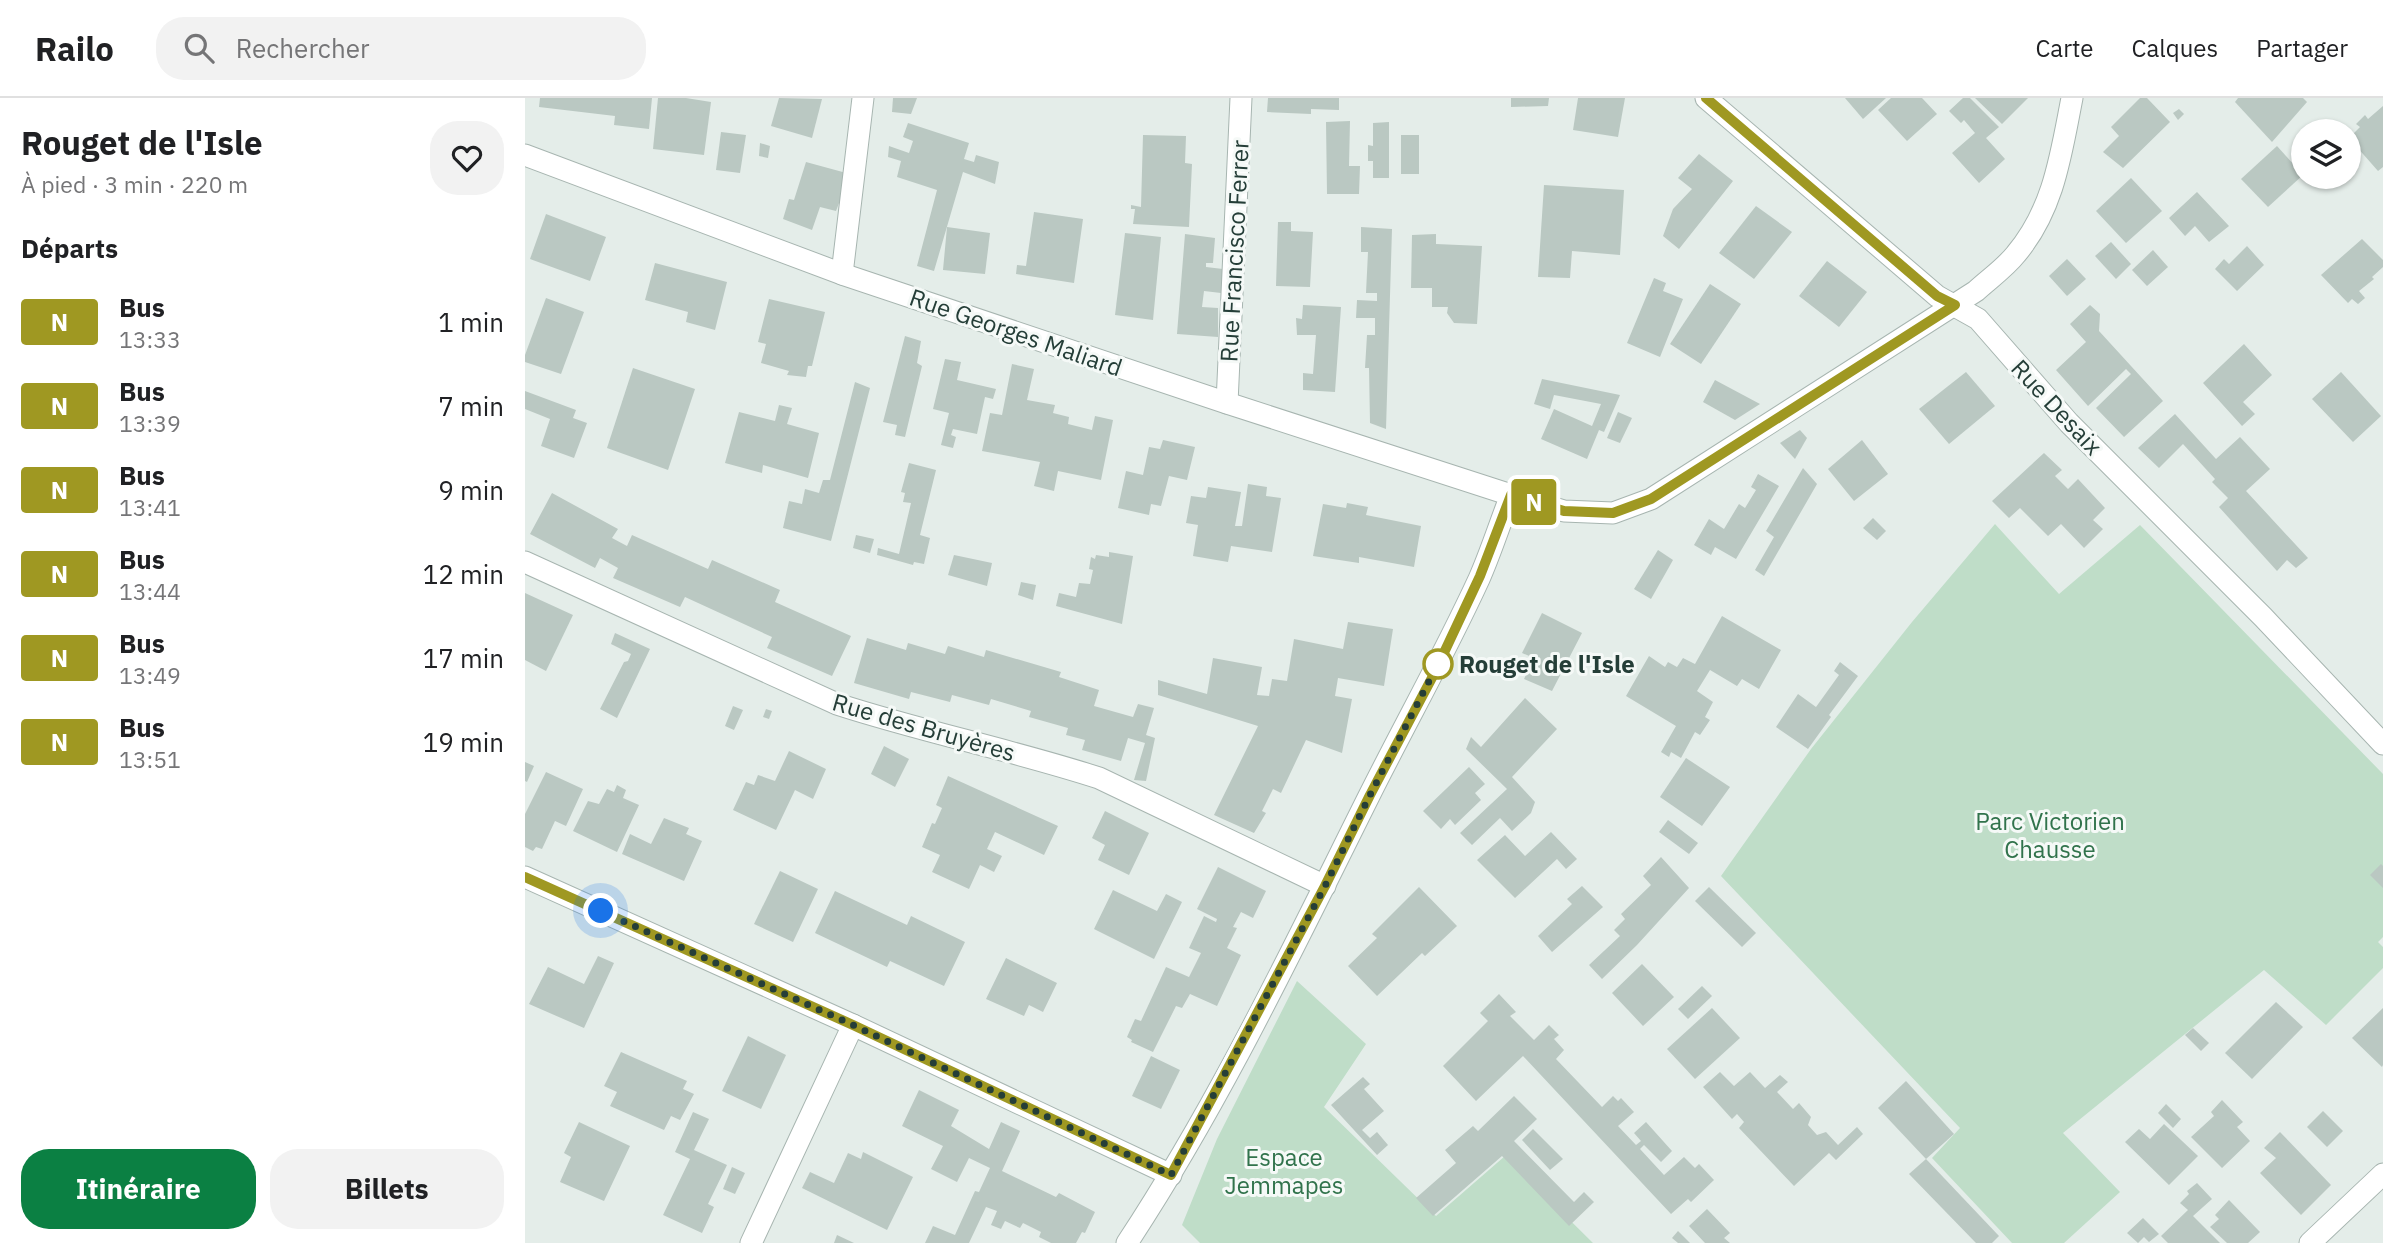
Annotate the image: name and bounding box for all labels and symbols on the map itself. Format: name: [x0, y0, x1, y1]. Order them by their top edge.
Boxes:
street label: Rue Francisco Ferrer: [1212, 139, 1256, 363]
street label: Rue Georges Maliard: [906, 281, 1126, 383]
street label: Rue Desaix: [2004, 352, 2110, 462]
line badge: N: [1511, 479, 1557, 525]
place label: Rouget de l'Isle: [1459, 648, 1635, 680]
marker: Rouget de l'Isle: [1423, 649, 1453, 679]
street label: Rue des Bruyères: [829, 686, 1019, 768]
park label: Parc Victorien Chausse: [1975, 805, 2125, 865]
your location: [583, 893, 618, 928]
park label: Espace Jemmapes: [1225, 1141, 1343, 1201]

